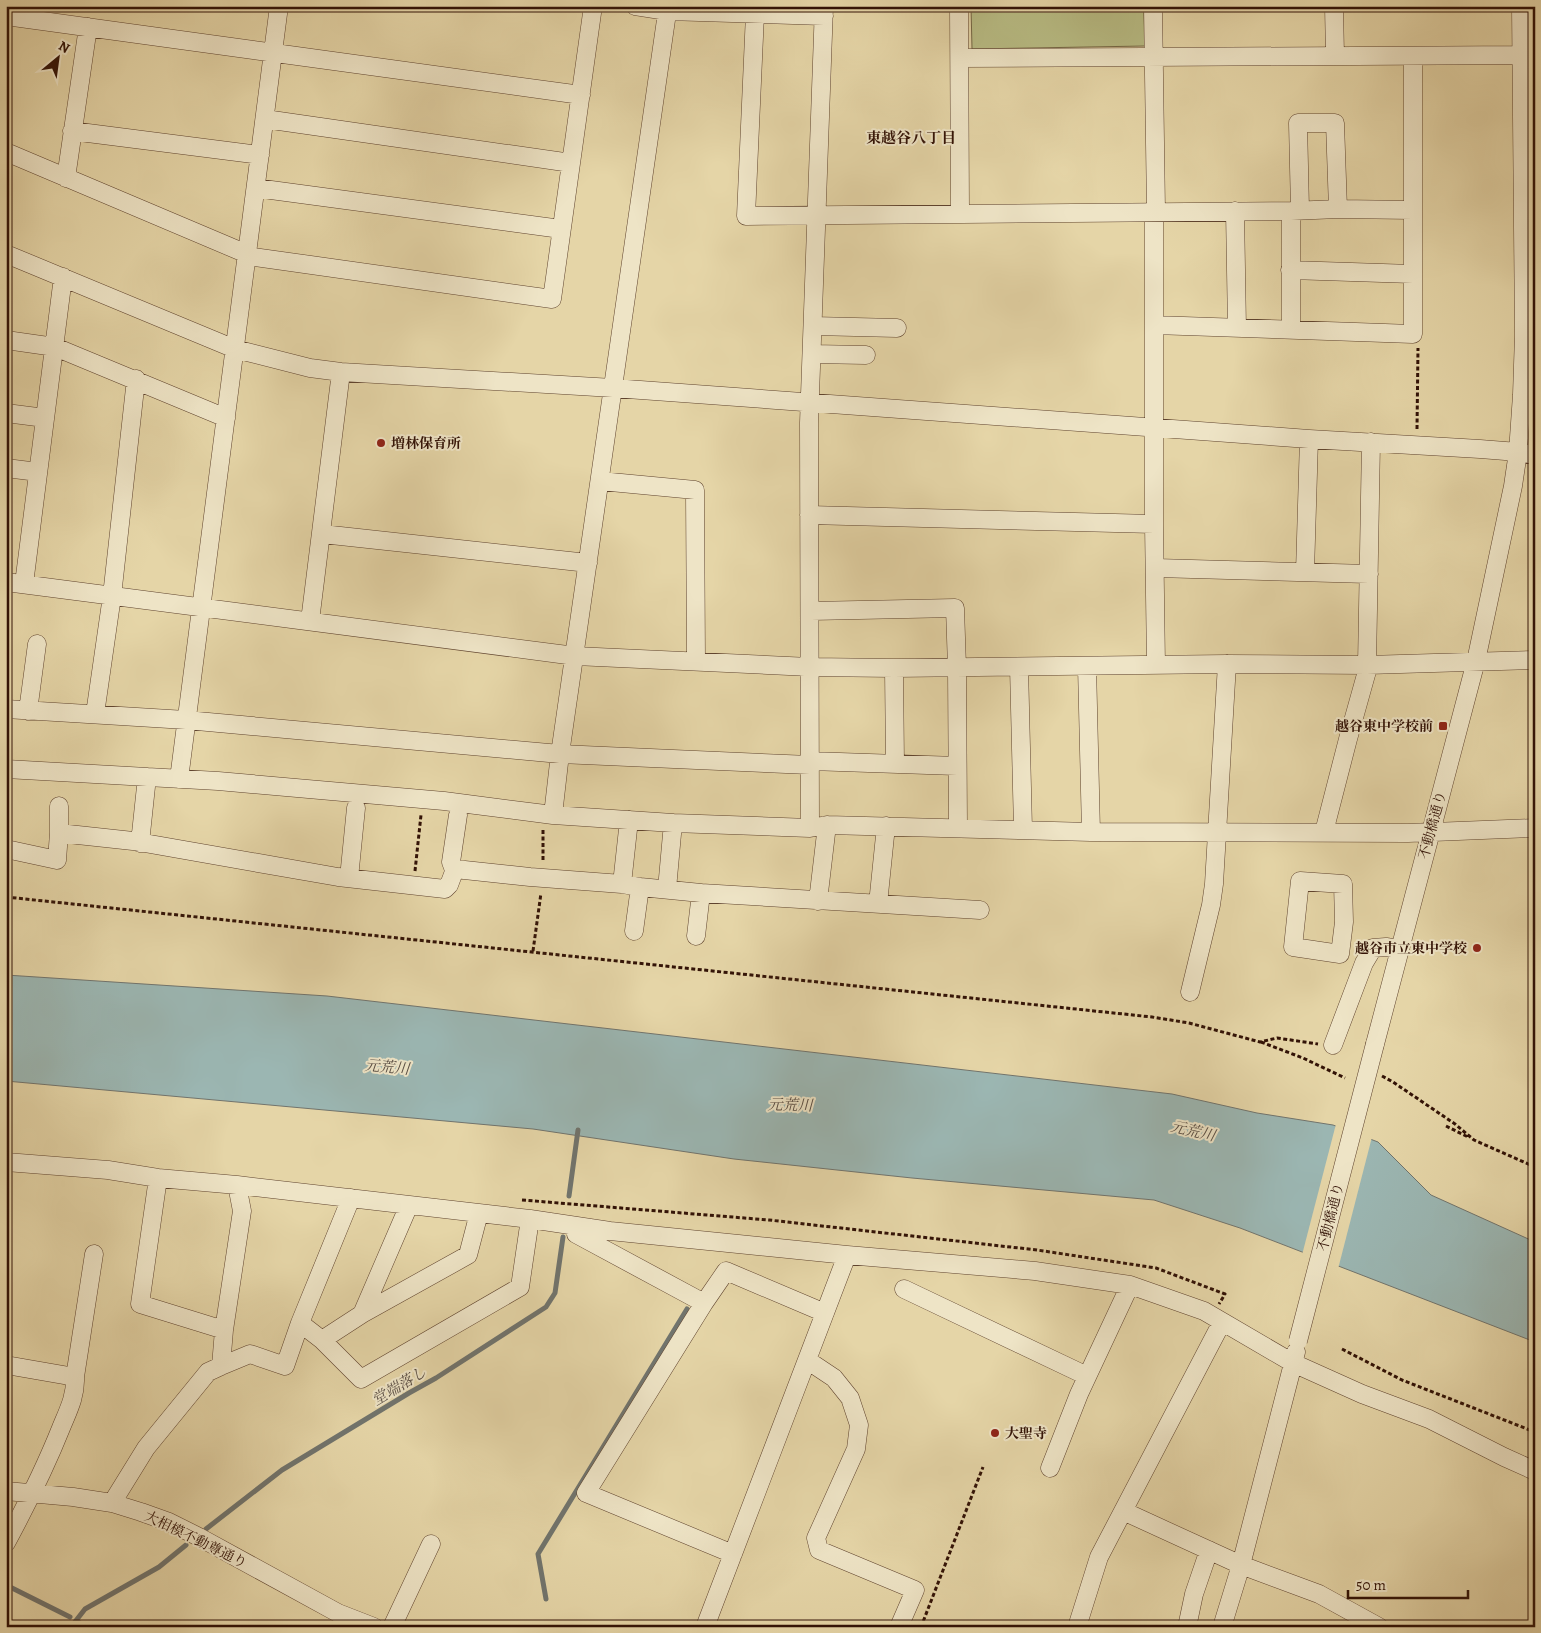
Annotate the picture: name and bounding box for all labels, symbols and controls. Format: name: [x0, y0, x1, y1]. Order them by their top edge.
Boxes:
north arrow: [32, 32, 82, 82]
text: N: [55, 36, 73, 58]
district label: 東越谷八丁目: [866, 128, 956, 148]
place label: 増林保育所: [391, 434, 461, 453]
marker: 増林保育所: [375, 437, 387, 449]
place label: 越谷東中学校前: [1335, 717, 1433, 736]
marker: 越谷東中学校前: [1437, 720, 1449, 732]
street label: 不動橋通り: [1414, 789, 1451, 861]
place label: 越谷市立東中学校: [1355, 939, 1467, 958]
marker: 越谷市立東中学校: [1471, 942, 1483, 954]
water label: 元荒川: [364, 1055, 412, 1079]
water label: 元荒川: [767, 1095, 815, 1115]
water label: 元荒川: [1169, 1116, 1219, 1146]
street label: 不動橋通り: [1313, 1181, 1348, 1253]
water label: 堂端落し: [368, 1362, 430, 1410]
place label: 大聖寺: [1005, 1424, 1047, 1443]
marker: 大聖寺: [989, 1427, 1001, 1439]
street label: 大相模不動尊通り: [141, 1506, 250, 1573]
scale bar: [1348, 1568, 1468, 1600]
text: 50 m: [1356, 1575, 1386, 1595]

